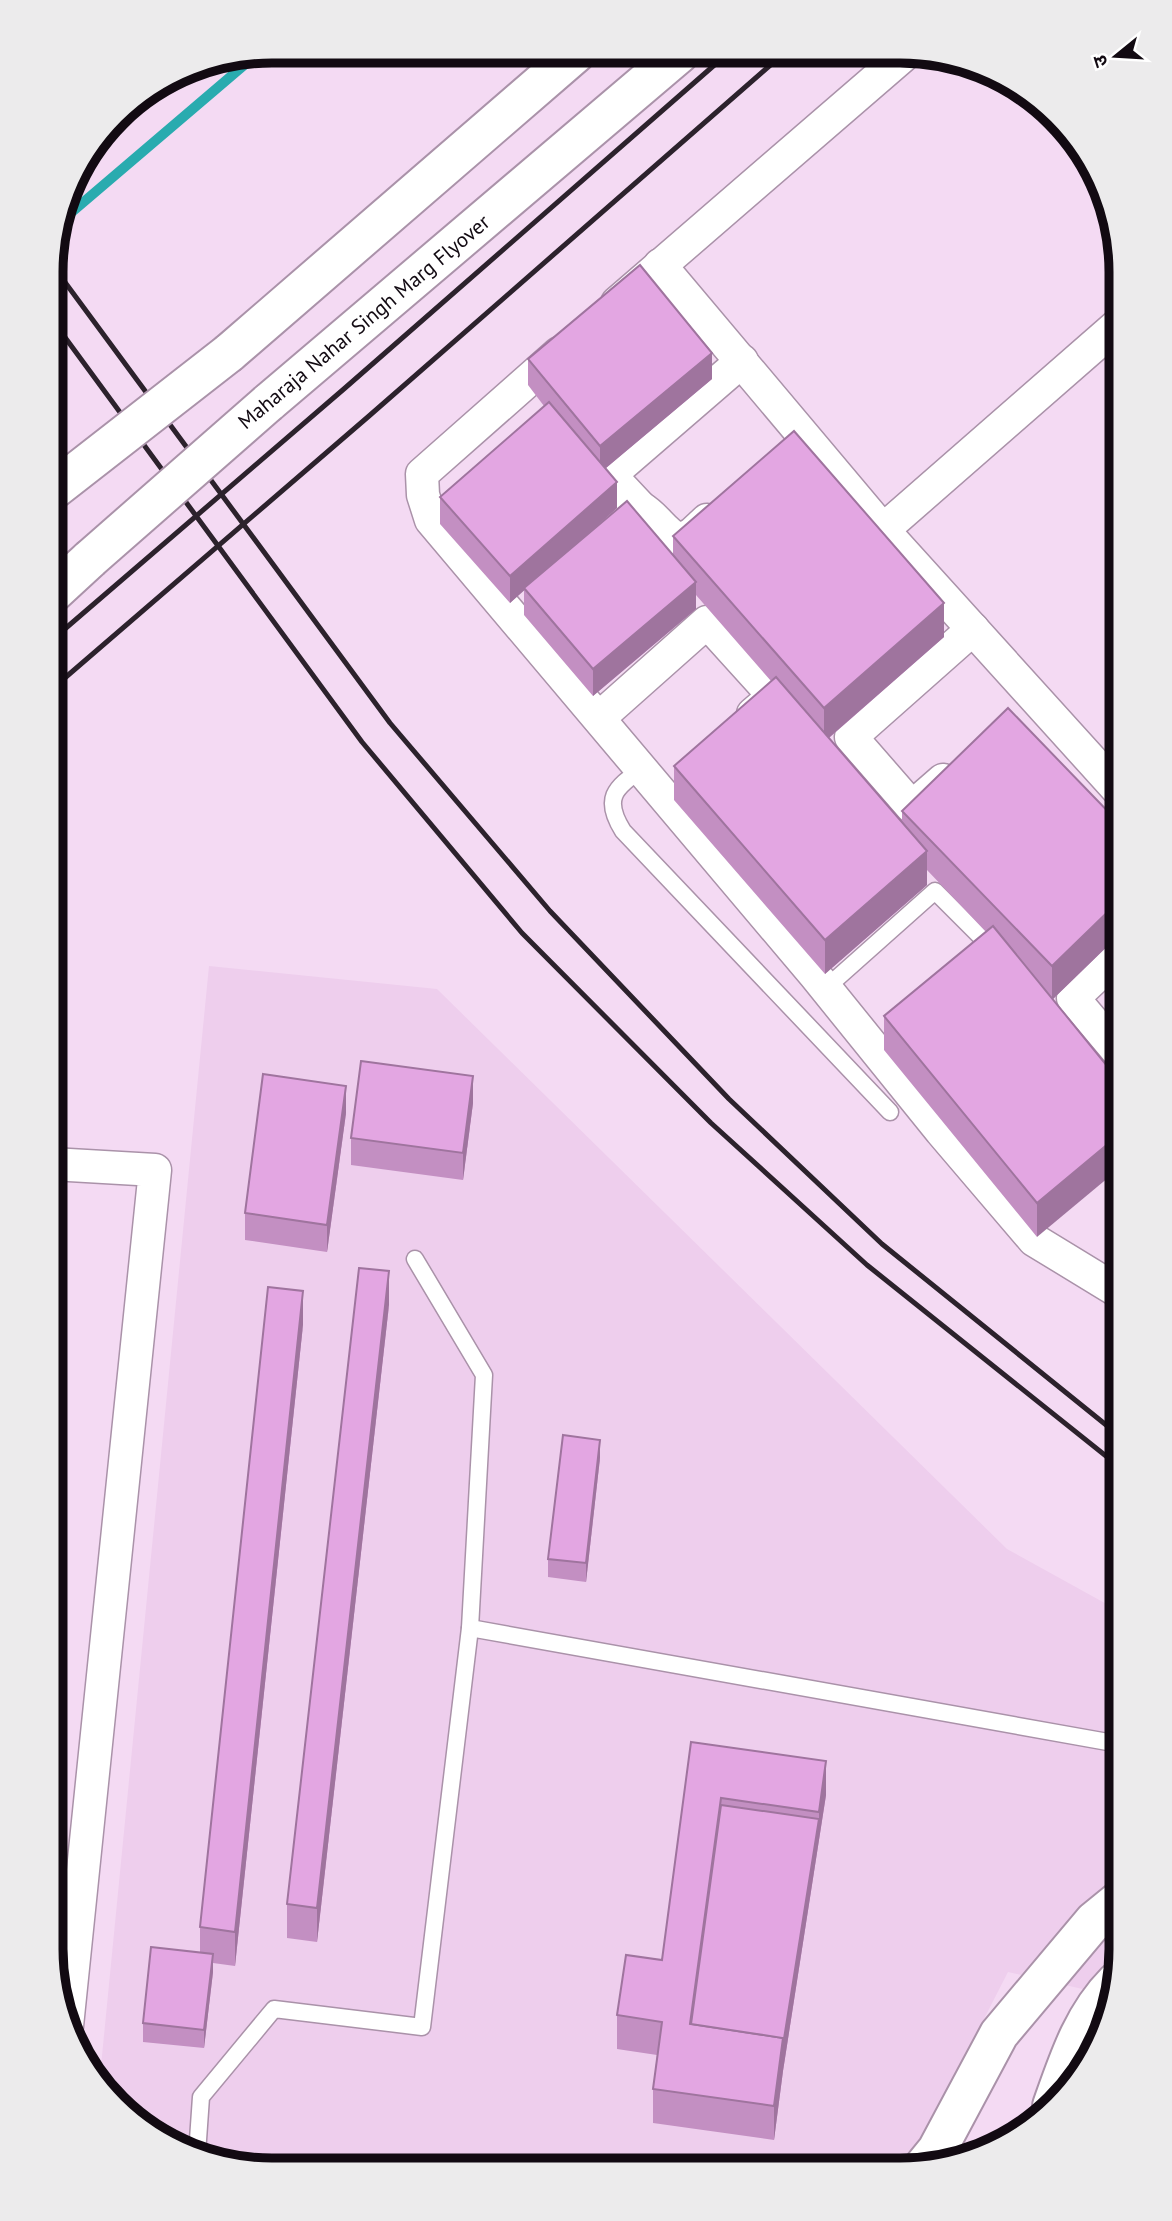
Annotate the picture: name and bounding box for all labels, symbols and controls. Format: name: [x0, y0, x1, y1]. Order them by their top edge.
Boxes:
north arrow: [1081, 21, 1151, 91]
text: उ: [1086, 51, 1113, 70]
street label: Maharaja Nahar Singh Marg Flyover: [232, 208, 495, 435]

